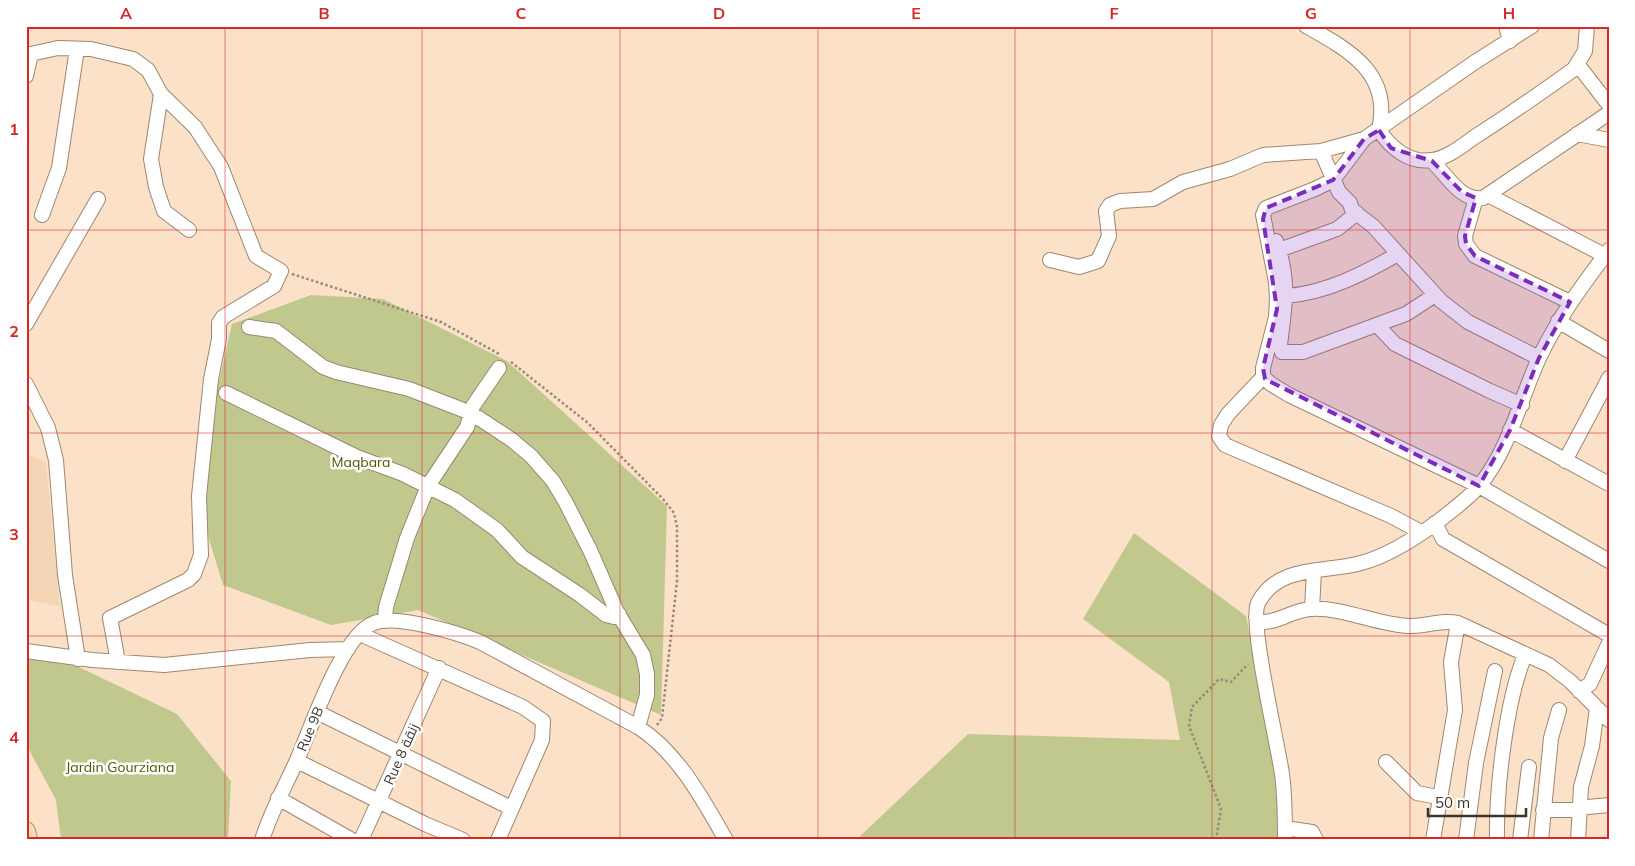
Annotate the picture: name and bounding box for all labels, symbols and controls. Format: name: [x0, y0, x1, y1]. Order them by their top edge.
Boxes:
text: A: [120, 3, 132, 23]
text: B: [318, 3, 330, 23]
text: C: [516, 3, 527, 23]
text: D: [713, 3, 725, 23]
text: E: [911, 3, 921, 23]
text: F: [1109, 3, 1119, 23]
text: G: [1305, 3, 1317, 23]
text: H: [1503, 3, 1515, 23]
text: 1: [9, 119, 19, 139]
text: 2: [9, 321, 19, 341]
park label: Maqbara: [331, 453, 391, 471]
text: 3: [9, 524, 19, 544]
street label: Rue 9B: [293, 704, 327, 754]
street label: Rue 8 زنقة: [379, 720, 423, 788]
text: 4: [9, 727, 19, 747]
park label: Jardin Gourziana: [66, 758, 174, 776]
scale bar: [1428, 786, 1525, 818]
text: 50 m: [1435, 793, 1470, 812]

